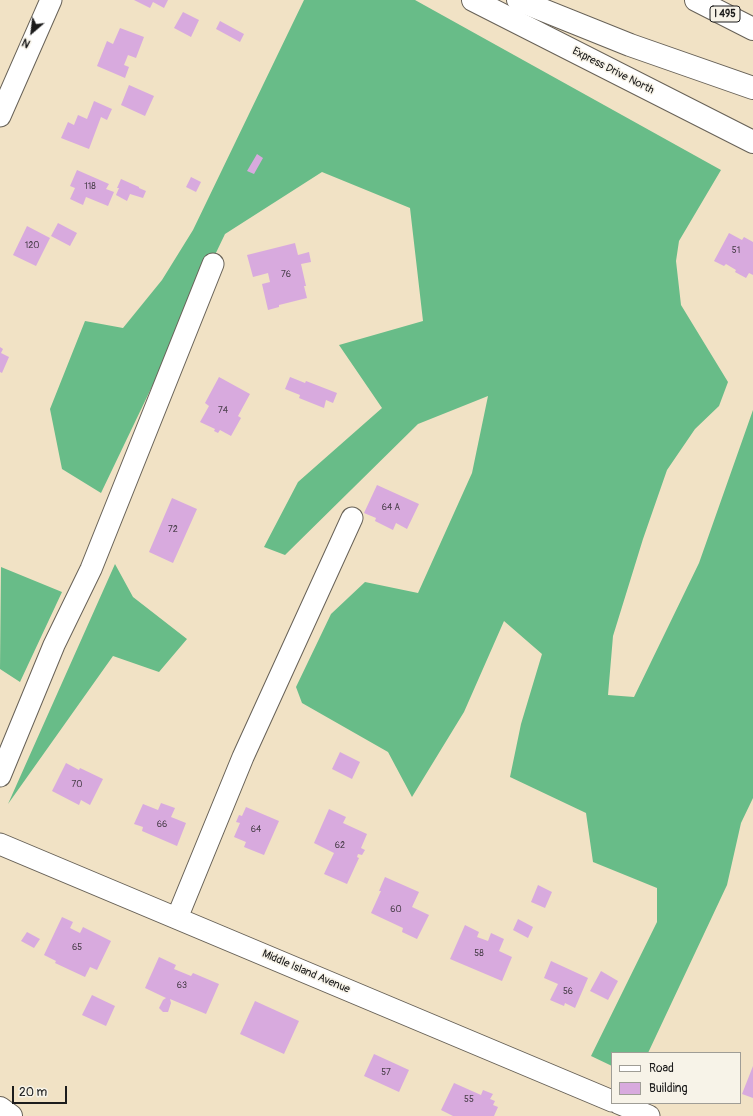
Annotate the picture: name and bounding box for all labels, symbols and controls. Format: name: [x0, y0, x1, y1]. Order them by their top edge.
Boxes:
road number: I 495: [710, 6, 740, 22]
north arrow: [12, 12, 52, 52]
text: N: [20, 36, 32, 51]
street label: Express Drive North: [570, 45, 656, 97]
house number: 118: [84, 182, 96, 192]
house number: 120: [25, 241, 39, 251]
house number: 51: [732, 246, 740, 256]
house number: 76: [281, 270, 291, 280]
house number: 74: [218, 406, 228, 416]
house number: 64 A: [382, 503, 400, 513]
house number: 72: [168, 525, 178, 535]
house number: 70: [72, 780, 82, 790]
house number: 66: [157, 820, 167, 830]
house number: 64: [251, 825, 261, 835]
house number: 62: [335, 841, 345, 851]
house number: 60: [390, 905, 402, 915]
house number: 65: [72, 943, 82, 953]
street label: Middle Island Avenue: [260, 947, 352, 997]
house number: 58: [474, 949, 484, 959]
house number: 63: [177, 981, 187, 991]
house number: 56: [563, 987, 573, 997]
legend: [611, 1052, 741, 1104]
text: Road: [649, 1061, 674, 1076]
house number: 57: [381, 1068, 391, 1078]
scale bar: [14, 1078, 69, 1104]
text: Building: [649, 1081, 688, 1096]
text: 20 m: [19, 1085, 47, 1100]
house number: 55: [464, 1095, 474, 1105]

